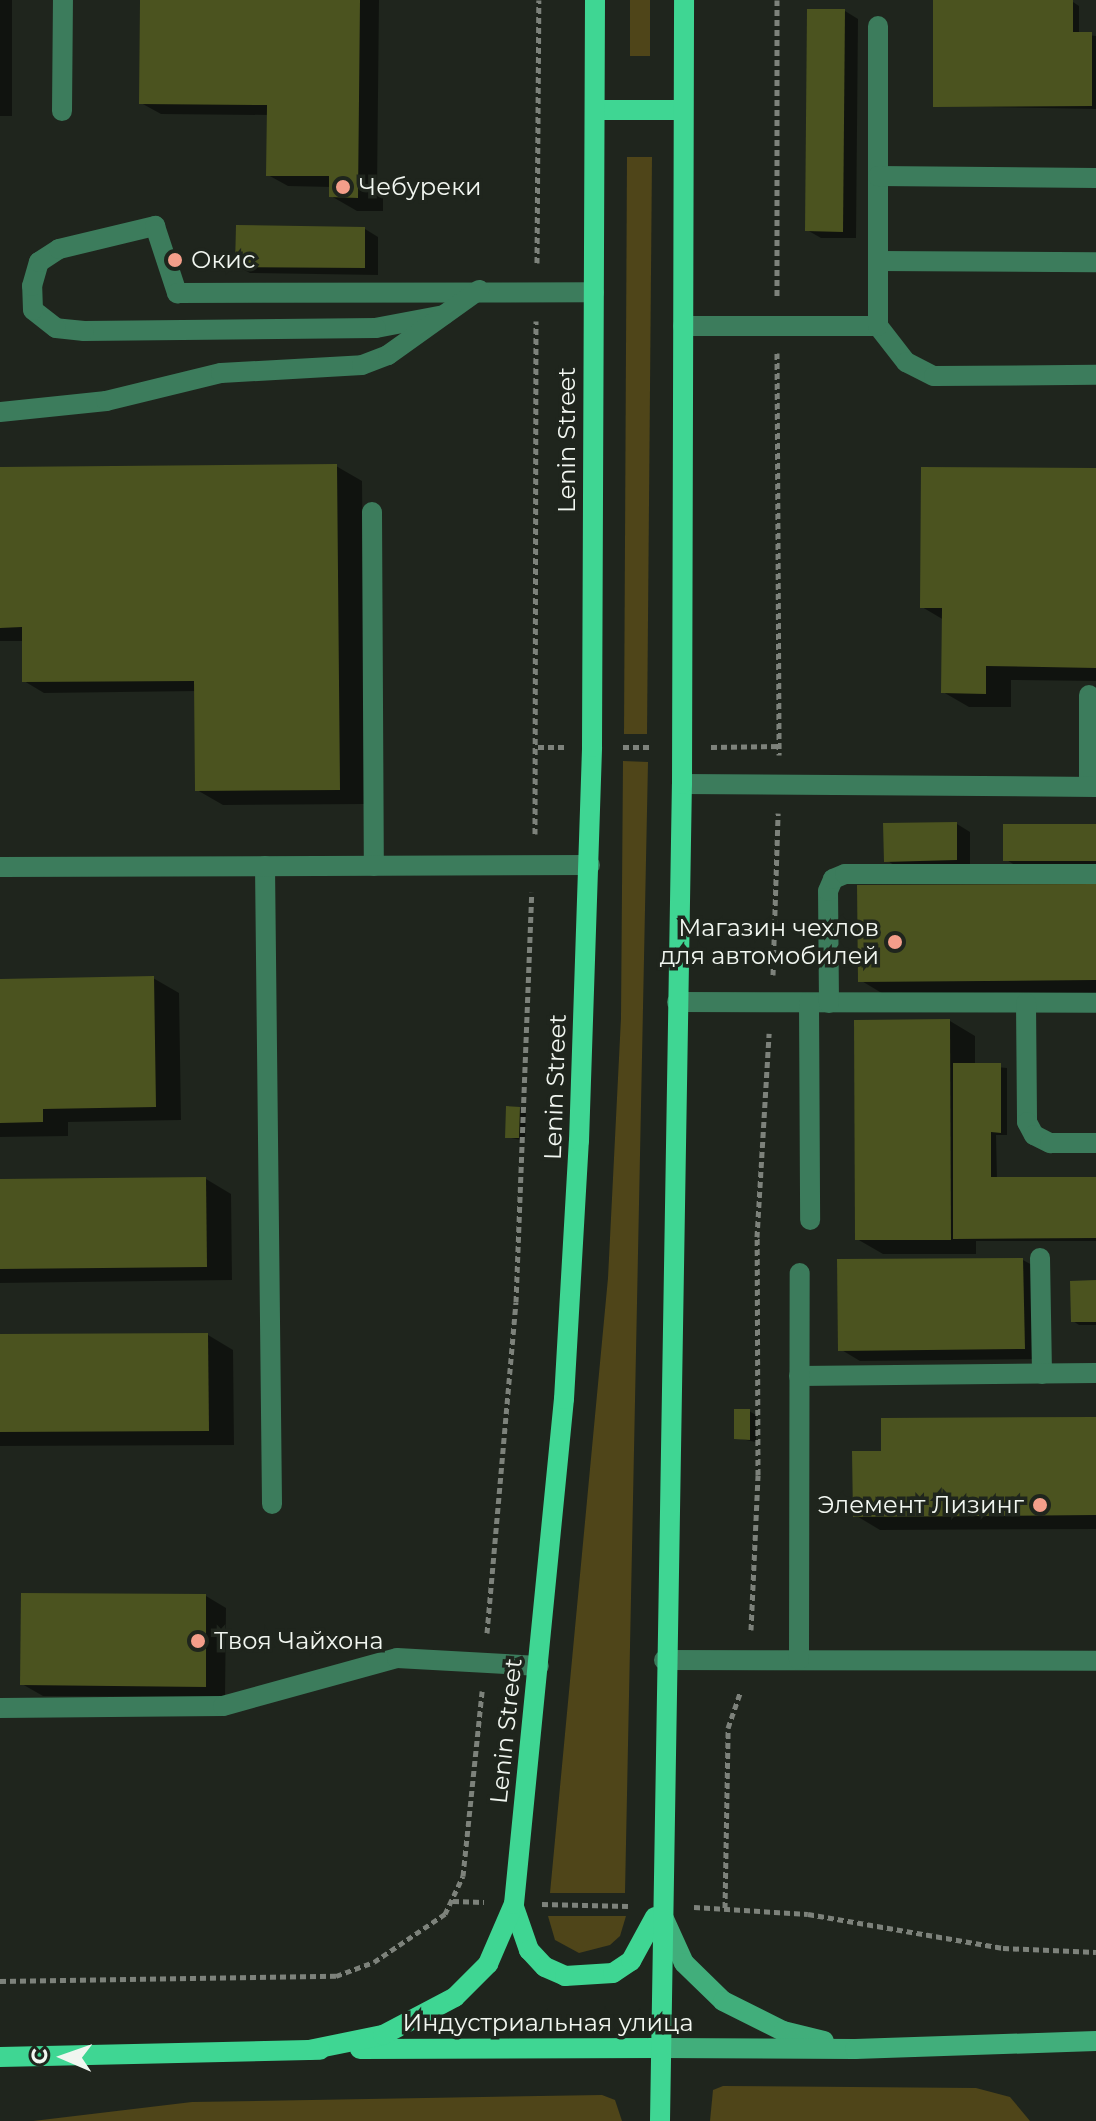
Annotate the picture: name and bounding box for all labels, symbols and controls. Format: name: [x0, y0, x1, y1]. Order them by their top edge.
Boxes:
place label: Чебуреки: [359, 173, 482, 201]
marker: Чебуреки: [334, 178, 352, 196]
place label: Окис: [191, 246, 255, 274]
marker: Окис: [166, 251, 184, 269]
street label: Lenin Street: [553, 367, 581, 513]
place label: Магазин чехлов для автомобилей: [660, 914, 879, 970]
marker: Магазин чехлов для автомобилей: [886, 933, 904, 951]
street label: Lenin Street: [538, 1013, 572, 1161]
place label: Элемент Лизинг: [818, 1491, 1024, 1519]
marker: Элемент Лизинг: [1031, 1496, 1049, 1514]
place label: Твоя Чайхона: [214, 1627, 383, 1655]
marker: Твоя Чайхона: [189, 1632, 207, 1650]
street label: Lenin Street: [484, 1657, 528, 1805]
street label: Индустриальная улица: [403, 2009, 693, 2037]
north arrow: [24, 2017, 104, 2097]
text: С: [26, 2048, 53, 2065]

